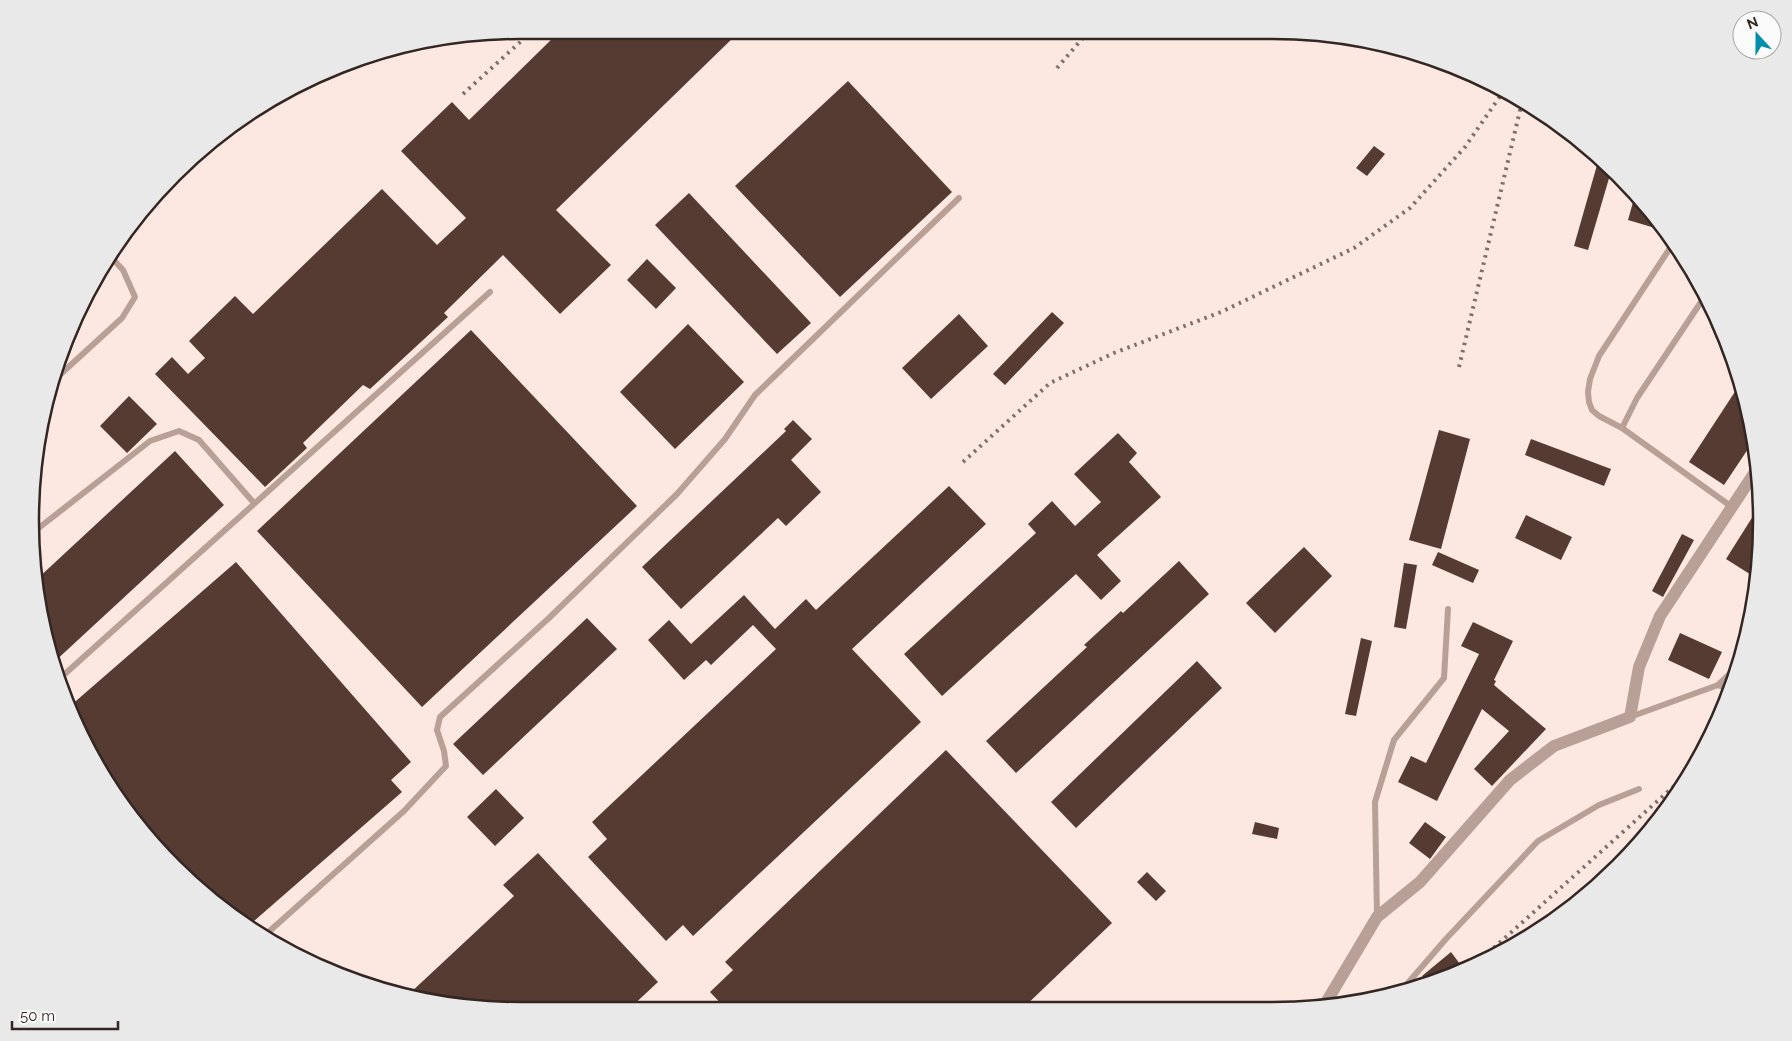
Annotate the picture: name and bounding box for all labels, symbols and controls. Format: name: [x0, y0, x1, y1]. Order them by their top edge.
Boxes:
north arrow: [1732, 10, 1782, 60]
text: N: [1744, 13, 1760, 32]
scale bar: [12, 998, 119, 1030]
text: 50 m: [20, 1007, 55, 1025]

